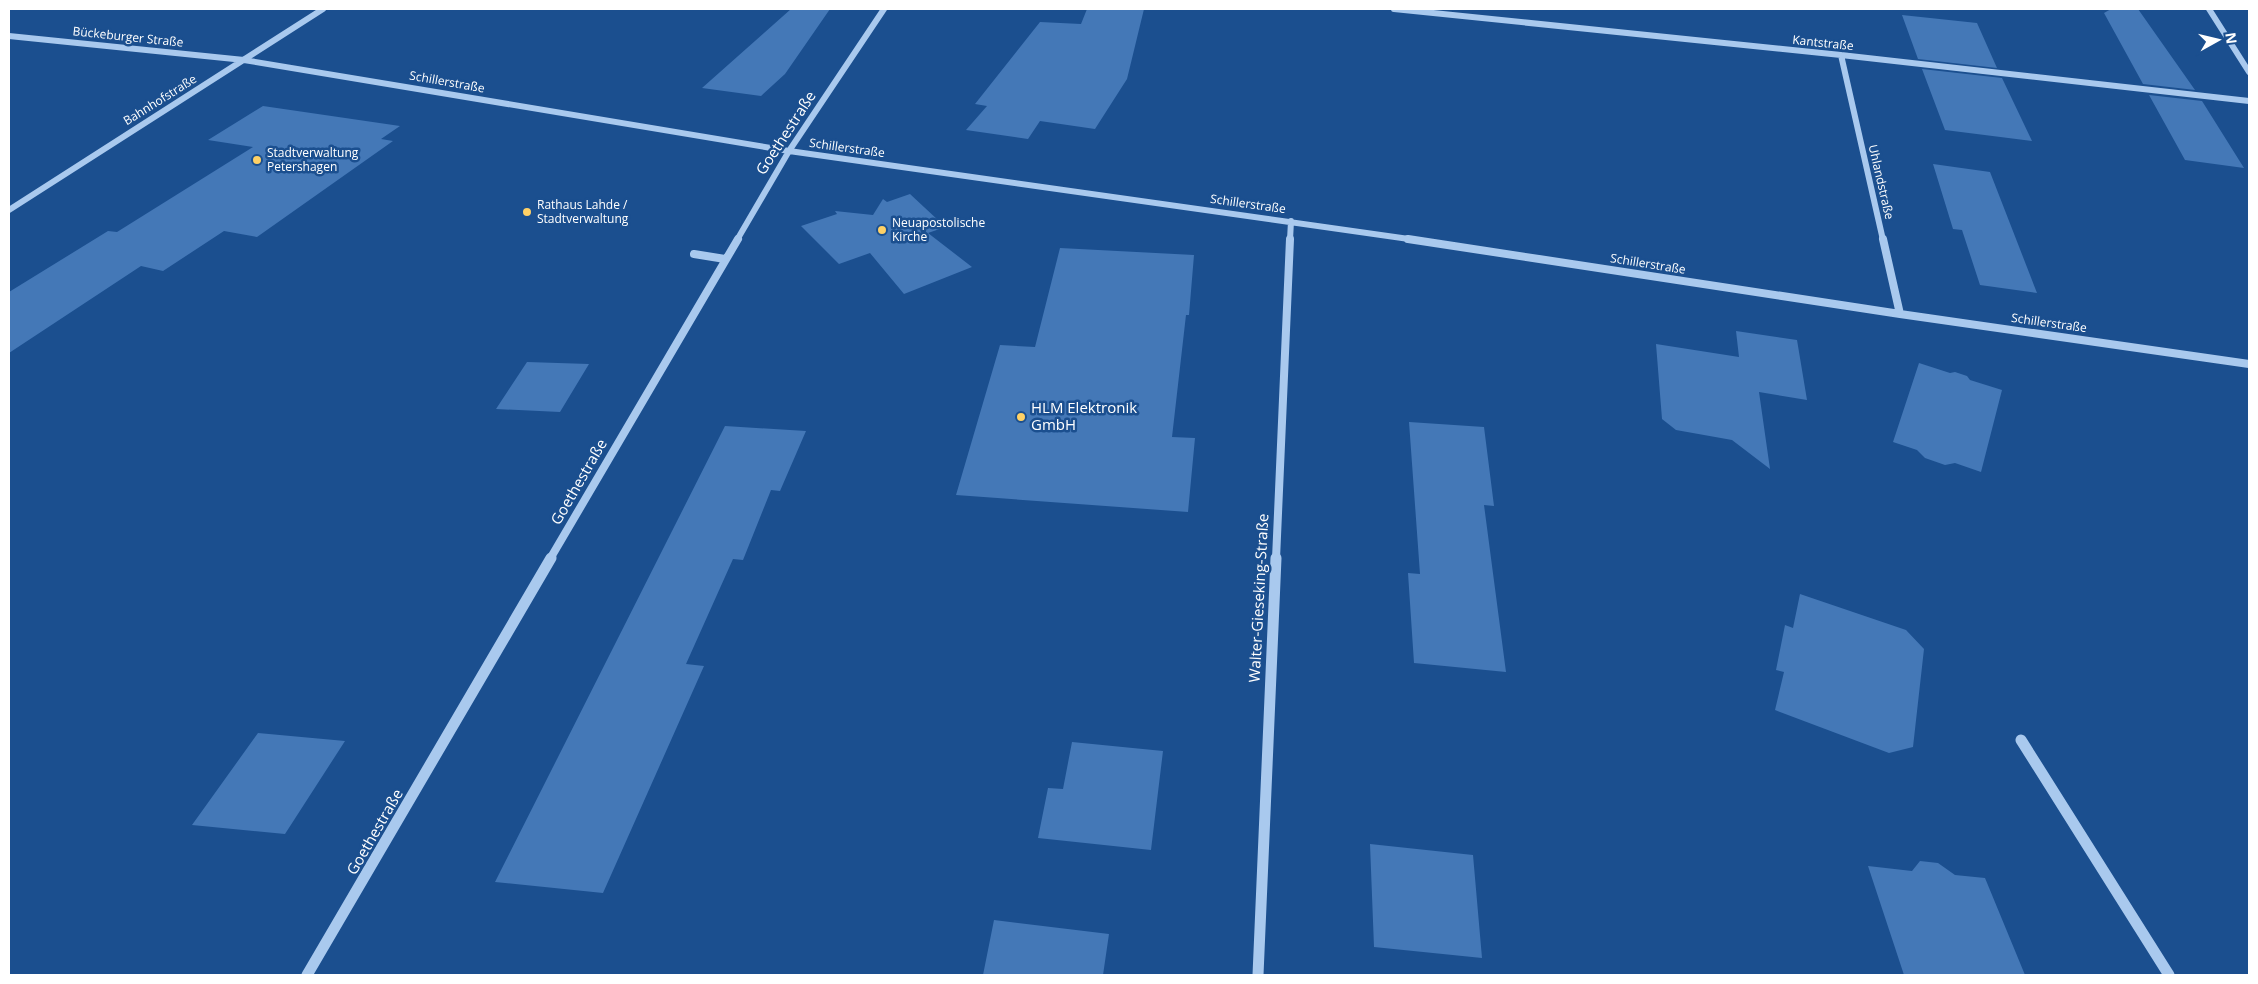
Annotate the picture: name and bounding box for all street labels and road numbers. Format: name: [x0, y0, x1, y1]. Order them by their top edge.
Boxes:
street label: Bückeburger Straße: [72, 22, 185, 51]
street label: Kantstraße: [1792, 31, 1855, 54]
street label: Schillerstraße: [408, 67, 486, 97]
street label: Bahnhofstraße: [120, 70, 200, 129]
street label: Goethestraße: [751, 87, 820, 178]
street label: Schillerstraße: [808, 134, 886, 161]
street label: Uhlandstraße: [1865, 143, 1898, 221]
street label: Schillerstraße: [1209, 190, 1287, 217]
street label: Schillerstraße: [1609, 249, 1687, 278]
street label: Schillerstraße: [2010, 309, 2088, 336]
street label: Goethestraße: [545, 435, 611, 528]
street label: Walter-Gieseking-Straße: [1244, 513, 1272, 683]
street label: Goethestraße: [341, 785, 407, 878]

